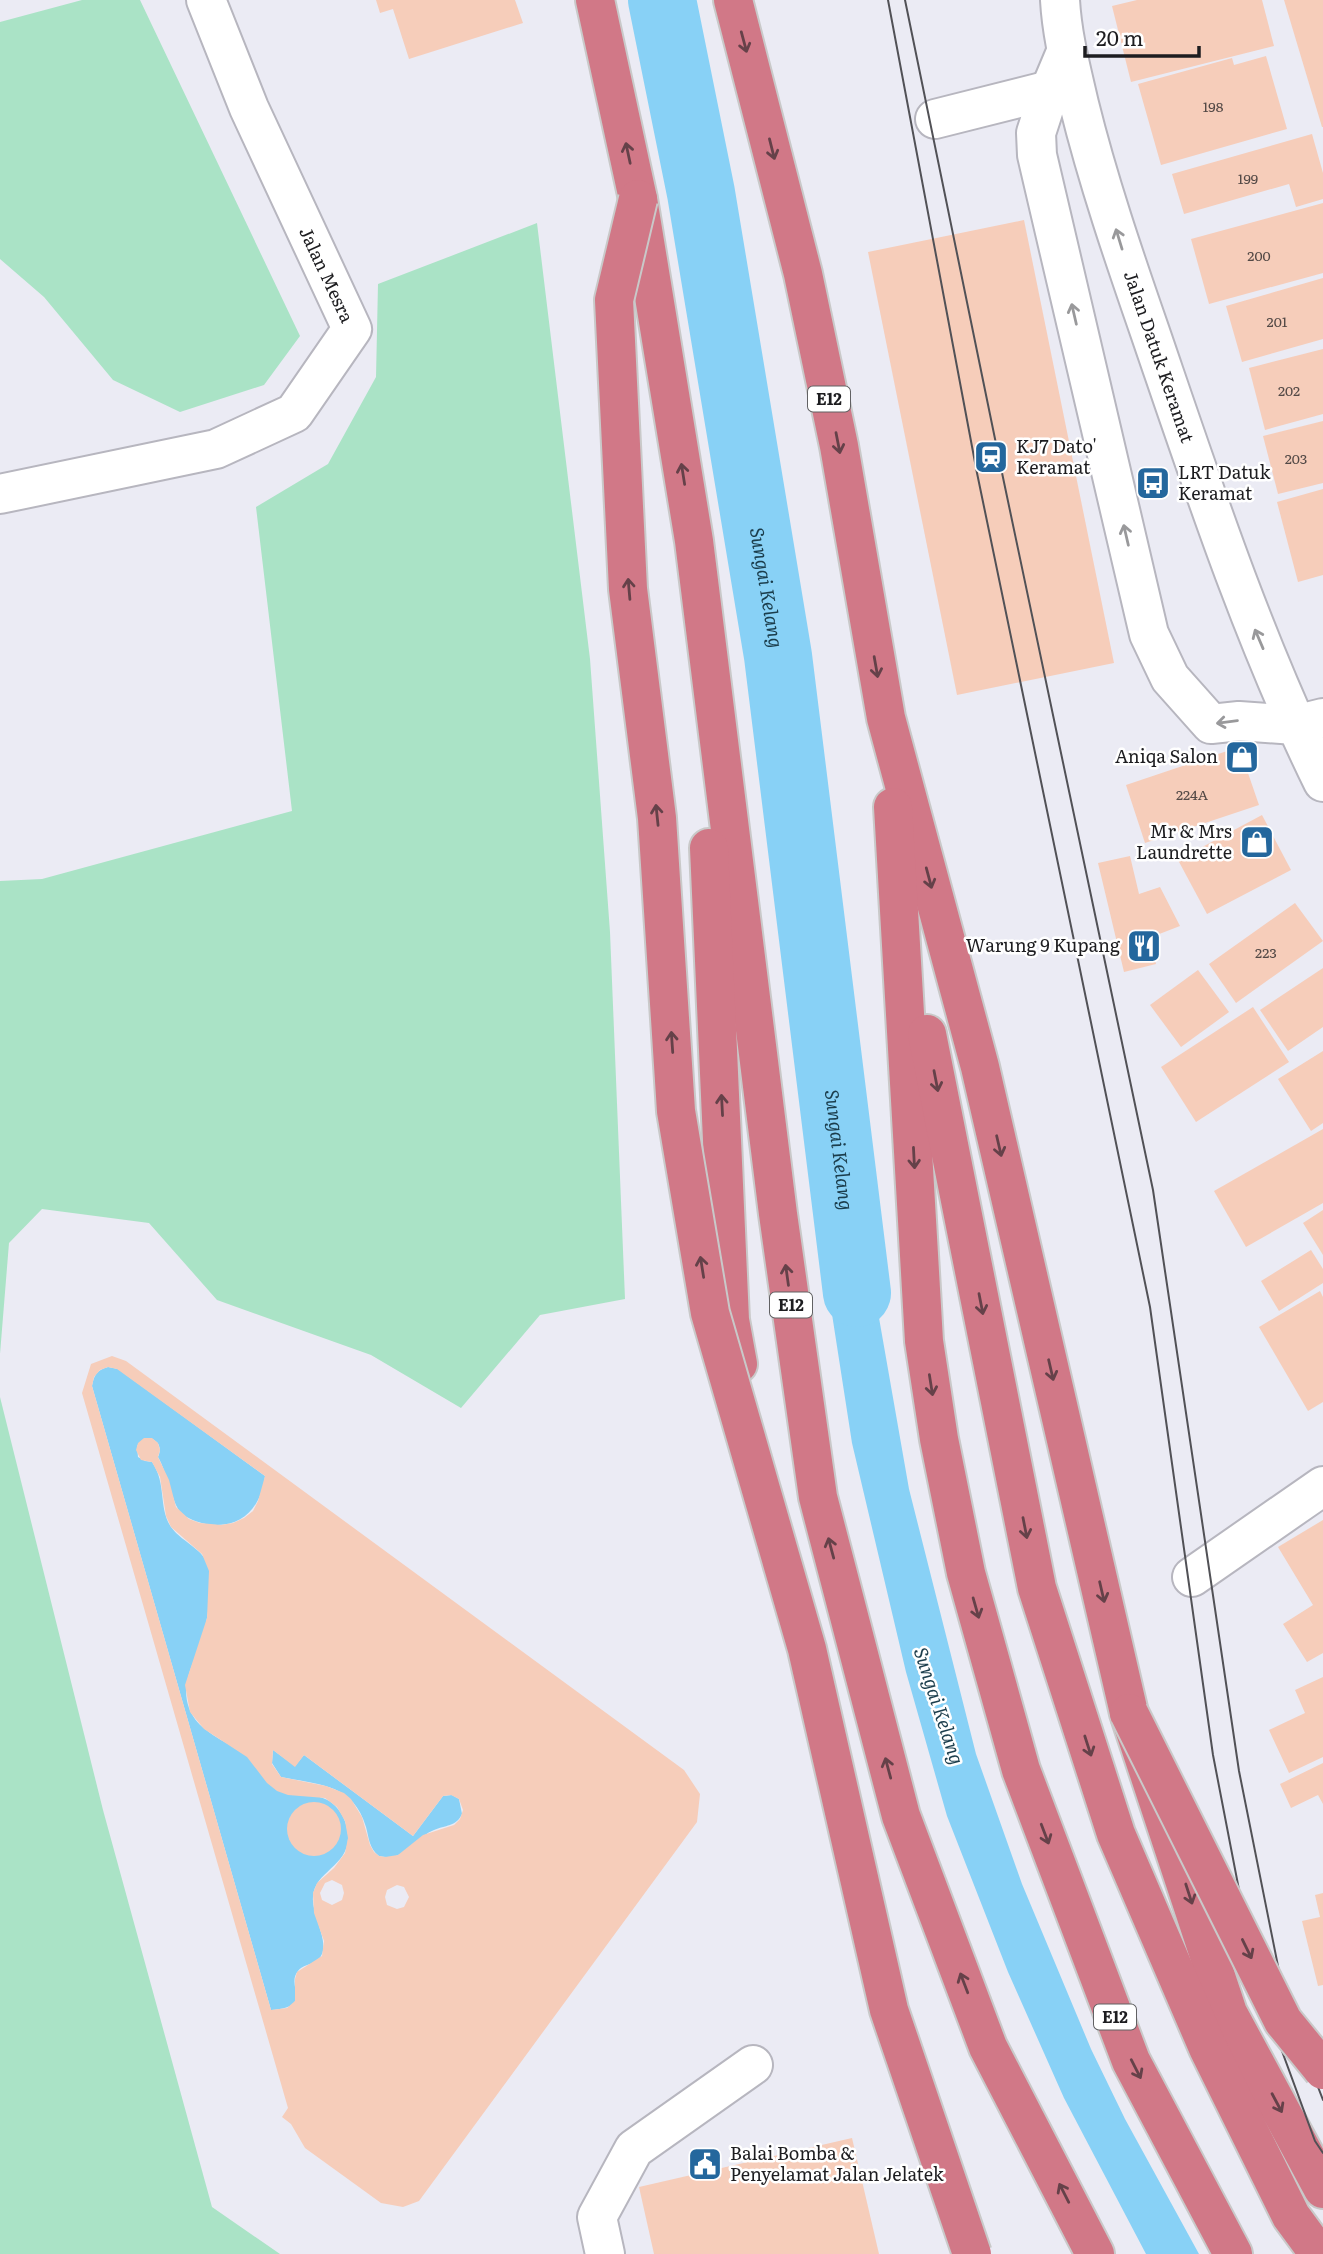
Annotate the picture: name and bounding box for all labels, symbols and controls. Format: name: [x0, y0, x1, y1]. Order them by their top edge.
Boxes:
scale bar: [1085, 14, 1199, 58]
text: 20 m: [1096, 21, 1143, 52]
one-way arrow: [738, 30, 751, 52]
house number: 198: [1203, 96, 1224, 116]
one-way arrow: [766, 137, 779, 160]
one-way arrow: [620, 142, 634, 165]
house number: 199: [1238, 168, 1258, 188]
street label: Jalan Mesra: [293, 222, 362, 327]
one-way arrow: [1111, 229, 1124, 251]
house number: 200: [1247, 245, 1271, 265]
street label: Jalan Datuk Keramat: [1118, 267, 1202, 447]
one-way arrow: [1067, 303, 1080, 326]
house number: 201: [1267, 311, 1288, 331]
house number: 202: [1278, 380, 1300, 400]
road number: E12: [808, 386, 850, 412]
one-way arrow: [832, 431, 846, 454]
place label: KJ7 Dato' Keramat: [1016, 432, 1097, 480]
station icon: KJ7 Dato' Keramat: [972, 438, 1010, 476]
house number: 203: [1285, 448, 1307, 468]
place label: LRT Datuk Keramat: [1178, 458, 1271, 506]
one-way arrow: [676, 463, 689, 486]
bus stop icon: LRT Datuk Keramat: [1134, 464, 1172, 502]
one-way arrow: [1119, 524, 1132, 547]
water label: Sungai Kelang: [744, 525, 791, 650]
one-way arrow: [622, 579, 635, 601]
one-way arrow: [1252, 629, 1265, 650]
one-way arrow: [870, 655, 884, 678]
one-way arrow: [1216, 716, 1238, 729]
shop icon: Aniqa Salon: [1223, 738, 1261, 776]
place label: Aniqa Salon: [1115, 742, 1218, 769]
house number: 224A: [1176, 784, 1209, 804]
one-way arrow: [650, 804, 663, 827]
place label: Mr & Mrs Laundrette: [1136, 817, 1232, 865]
shop icon: Mr & Mrs Laundrette: [1238, 823, 1276, 861]
one-way arrow: [924, 867, 937, 889]
restaurant icon: Warung 9 Kupang: [1125, 927, 1163, 965]
place label: Warung 9 Kupang: [966, 931, 1121, 958]
house number: 223: [1255, 942, 1277, 962]
one-way arrow: [665, 1031, 678, 1054]
one-way arrow: [930, 1069, 944, 1092]
water label: Sungai Kelang: [819, 1088, 862, 1212]
one-way arrow: [715, 1093, 728, 1116]
one-way arrow: [993, 1134, 1006, 1157]
one-way arrow: [908, 1146, 921, 1169]
one-way arrow: [695, 1257, 708, 1279]
one-way arrow: [780, 1265, 793, 1287]
road number: E12: [770, 1292, 812, 1317]
one-way arrow: [974, 1292, 988, 1315]
one-way arrow: [1044, 1358, 1058, 1381]
one-way arrow: [925, 1373, 938, 1396]
one-way arrow: [1019, 1516, 1032, 1539]
one-way arrow: [824, 1537, 837, 1560]
one-way arrow: [1095, 1580, 1109, 1603]
one-way arrow: [970, 1596, 983, 1618]
water label: Sungai Kelang: [908, 1644, 972, 1768]
one-way arrow: [1082, 1735, 1095, 1757]
one-way arrow: [881, 1757, 894, 1779]
one-way arrow: [1040, 1822, 1053, 1844]
one-way arrow: [1183, 1883, 1196, 1905]
one-way arrow: [1240, 1939, 1254, 1959]
one-way arrow: [956, 1972, 969, 1994]
road number: E12: [1094, 2005, 1136, 2030]
one-way arrow: [1129, 2058, 1143, 2079]
one-way arrow: [1271, 2092, 1284, 2113]
place label: Balai Bomba & Penyelamat Jalan Jelatek: [730, 2139, 945, 2187]
public building icon: Balai Bomba & Penyelamat Jalan Jelatek: [686, 2145, 724, 2183]
one-way arrow: [1056, 2183, 1070, 2204]

